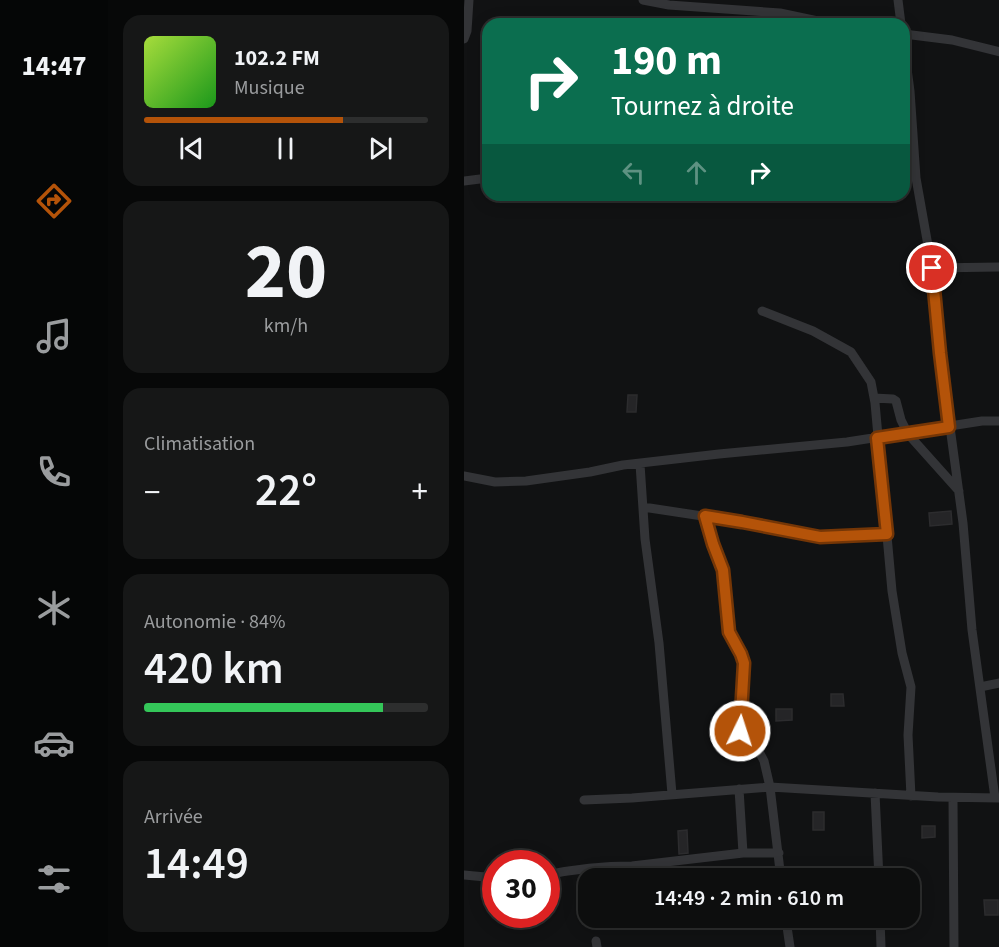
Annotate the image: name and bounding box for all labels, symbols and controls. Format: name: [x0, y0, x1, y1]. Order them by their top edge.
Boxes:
text: 190 m: [611, 31, 722, 91]
text: 102.2 FM: [234, 42, 320, 74]
icon: right: [512, 42, 590, 120]
text: 14:47: [21, 47, 87, 86]
text: Musique: [234, 74, 305, 102]
text: Tournez à droite: [611, 87, 794, 126]
icon: previous: [175, 132, 208, 165]
icon: pause: [269, 132, 302, 165]
icon: next: [364, 132, 397, 165]
icon: left: [617, 156, 650, 189]
icon: ahead: [680, 156, 713, 189]
icon: right: [743, 156, 776, 189]
icon: directions: [33, 180, 75, 222]
text: 20: [245, 217, 327, 328]
pin: [906, 242, 957, 293]
icon: arrive: [915, 251, 948, 284]
text: km/h: [264, 312, 308, 340]
icon: music: [33, 315, 75, 357]
text: Climatisation: [144, 430, 255, 458]
icon: phone: [33, 451, 75, 493]
text: 22°: [255, 459, 317, 523]
text: −: [144, 469, 160, 516]
text: +: [412, 469, 428, 516]
icon: climate: [33, 587, 75, 629]
text: Autonomie · 84%: [144, 608, 285, 636]
text: 420 km: [144, 637, 284, 701]
position arrow: [708, 699, 772, 763]
icon: car: [33, 722, 75, 764]
text: Arrivée: [144, 803, 203, 831]
text: 14:49: [144, 832, 249, 896]
speed limit sign: 30: [482, 850, 560, 928]
icon: filters: [33, 858, 75, 900]
text: 14:49 · 2 min · 610 m: [654, 882, 844, 914]

